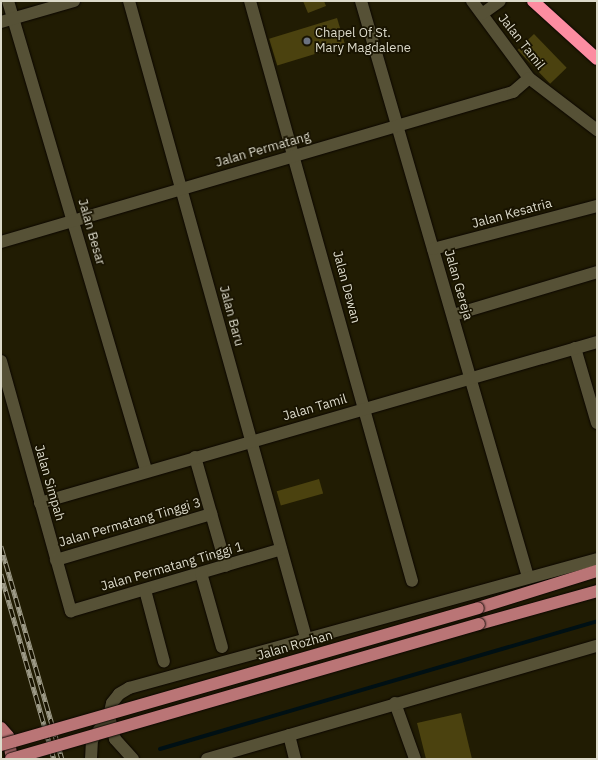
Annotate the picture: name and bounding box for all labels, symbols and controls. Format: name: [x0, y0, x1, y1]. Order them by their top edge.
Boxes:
street label: Jalan Tamil: [495, 11, 547, 73]
place label: Chapel Of St. Mary Magdalene: [315, 26, 411, 57]
marker: Chapel Of St. Mary Magdalene: [302, 36, 312, 46]
street label: Jalan Permatang: [214, 129, 312, 171]
street label: Jalan Kesatria: [470, 196, 554, 232]
street label: Jalan Besar: [74, 197, 108, 267]
street label: Jalan Gereja: [440, 248, 476, 322]
street label: Jalan Dewan: [329, 249, 363, 325]
street label: Jalan Baru: [215, 284, 247, 348]
street label: Jalan Tamil: [281, 391, 349, 425]
street label: Jalan Simpah: [31, 443, 67, 523]
street label: Jalan Permatang Tinggi 3: [57, 495, 203, 551]
street label: Jalan Permatang Tinggi 1: [99, 539, 245, 595]
street label: Jalan Rozhan: [256, 628, 334, 664]

